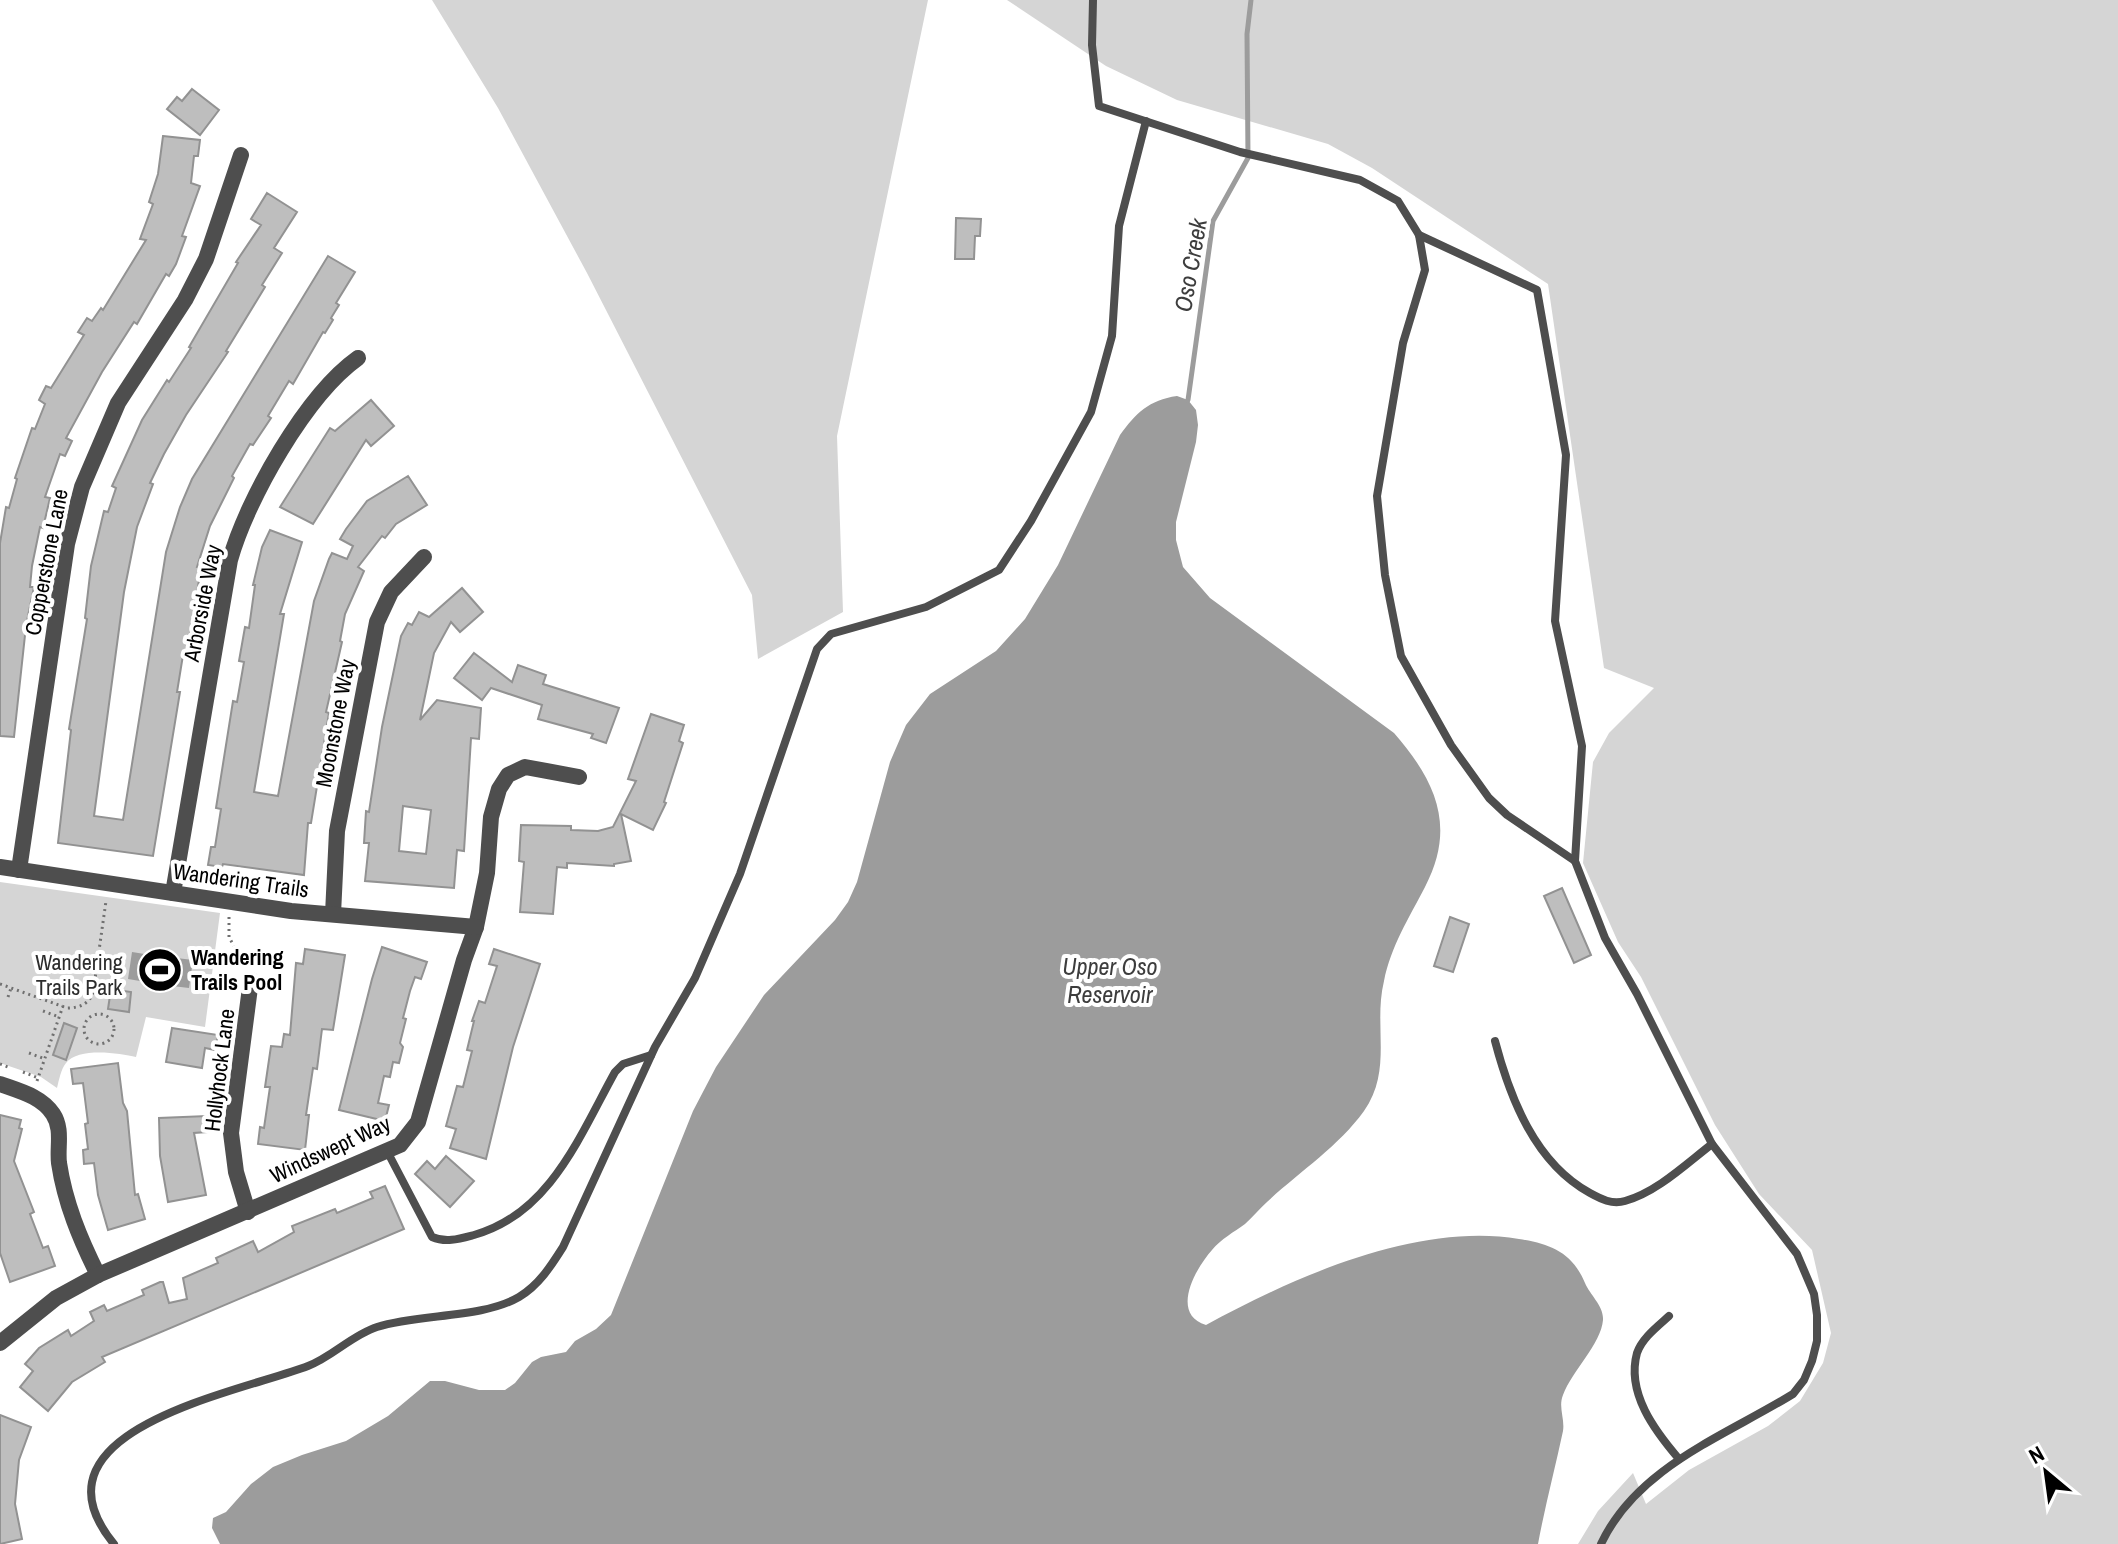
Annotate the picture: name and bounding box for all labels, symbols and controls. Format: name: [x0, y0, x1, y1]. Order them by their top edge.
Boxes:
water label: Oso Creek: [1166, 215, 1214, 314]
street label: Copperstone Lane: [17, 486, 75, 638]
street label: Arborside Way: [176, 542, 228, 665]
street label: Moonstone Way: [308, 656, 362, 790]
street label: Wandering Trails: [171, 856, 311, 904]
place label: Wandering Trails Pool: [191, 942, 284, 997]
sports icon: Wandering Trails Pool: [136, 946, 184, 994]
park label: Wandering Trails Park: [35, 947, 123, 1002]
water label: Upper Oso Reservoir: [1062, 950, 1158, 1010]
street label: Hollyhock Lane: [197, 1007, 241, 1133]
street label: Windswept Way: [265, 1108, 395, 1190]
north arrow: [2006, 1432, 2086, 1512]
text: N: [2023, 1438, 2049, 1471]

